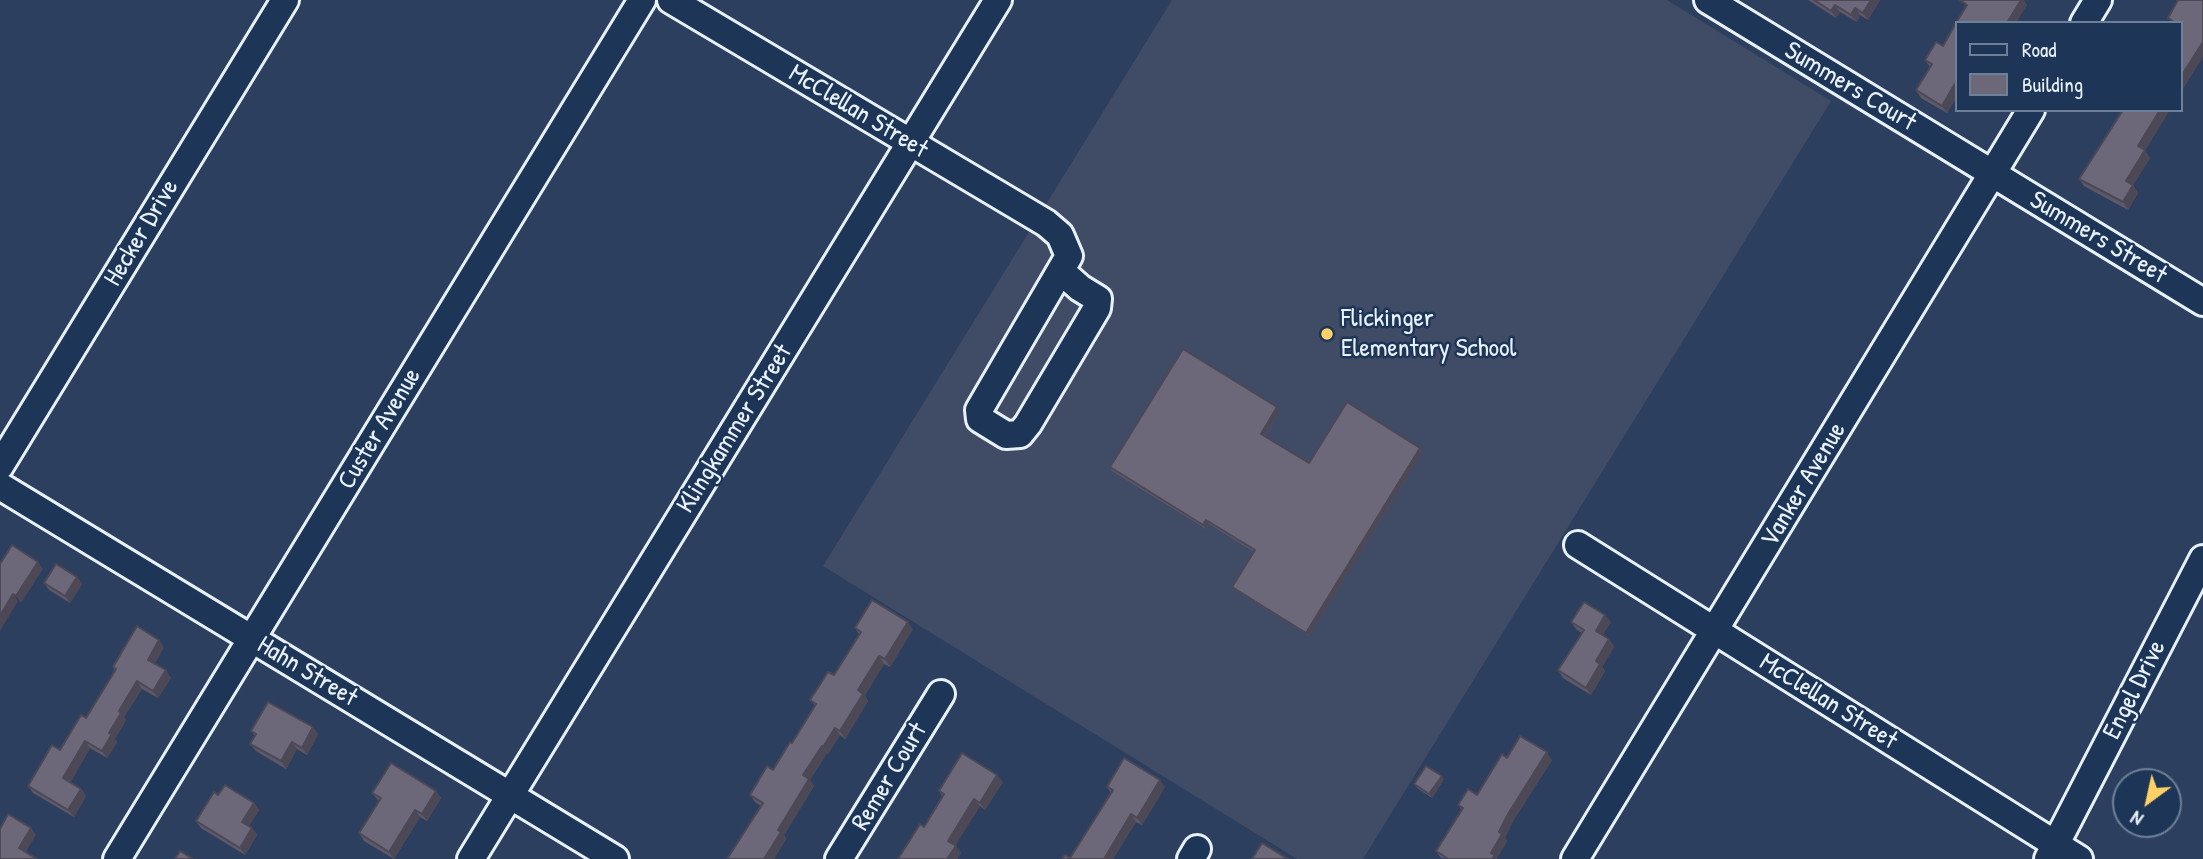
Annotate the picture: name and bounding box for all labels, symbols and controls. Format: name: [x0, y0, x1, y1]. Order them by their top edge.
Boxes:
legend: [1954, 21, 2182, 112]
street label: Summers Court: [1778, 35, 1922, 139]
text: Road: [2022, 35, 2056, 64]
street label: McClellan Street: [783, 58, 933, 166]
text: Building: [2022, 70, 2083, 99]
street label: Hecker Drive: [98, 174, 186, 292]
street label: Summers Street: [2024, 185, 2172, 291]
place label: Flickinger Elementary School: [1341, 303, 1516, 364]
marker: Flickinger Elementary School: [1319, 326, 1335, 342]
street label: Klingkammer Street: [671, 339, 799, 519]
street label: Custer Avenue: [332, 363, 428, 495]
street label: Vanker Avenue: [1755, 417, 1853, 553]
street label: Hahn Street: [251, 630, 363, 714]
street label: Engel Drive: [2097, 635, 2173, 745]
street label: McClellan Street: [1753, 647, 1903, 757]
street label: Remer Court: [846, 717, 934, 837]
north arrow: [2112, 768, 2182, 838]
text: N: [2125, 805, 2148, 833]

